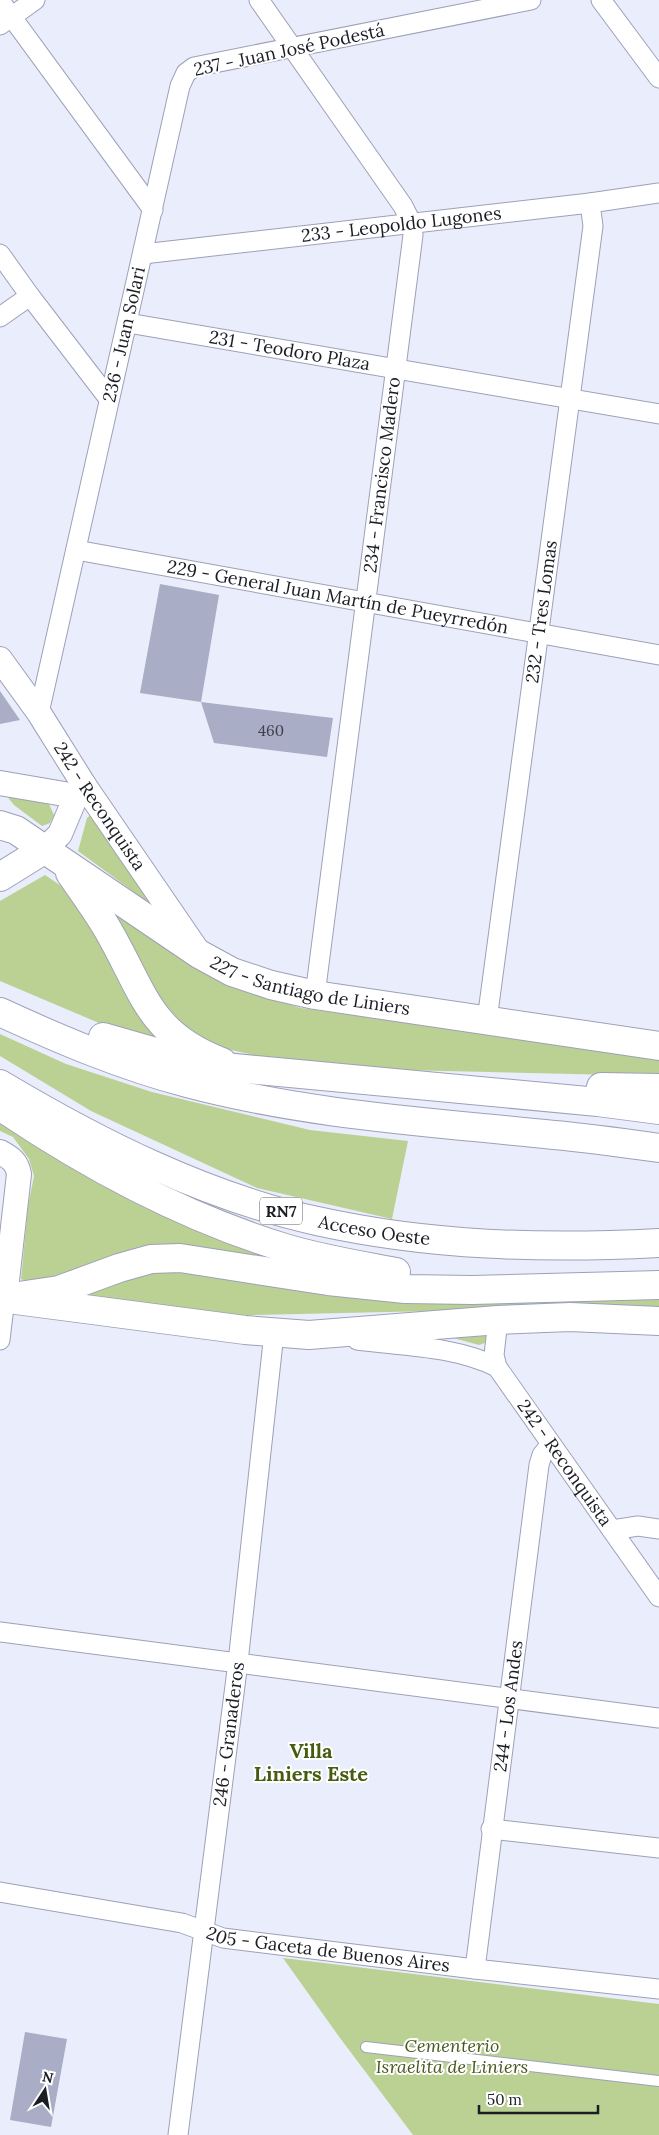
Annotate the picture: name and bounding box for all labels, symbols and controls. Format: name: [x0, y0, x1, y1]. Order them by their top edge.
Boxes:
street label: 237 - Juan José Podestá: [191, 18, 386, 81]
street label: 233 - Leopoldo Lugones: [300, 201, 503, 247]
street label: 236 - Juan Solari: [97, 264, 150, 404]
street label: 231 - Teodoro Plaza: [208, 325, 372, 375]
street label: 234 - Francisco Madero: [358, 376, 405, 574]
street label: 232 - Tres Lomas: [520, 539, 562, 684]
street label: 229 - General Juan Martín de Pueyrredón: [165, 555, 510, 639]
house number: 460: [258, 721, 284, 740]
street label: 242 - Reconquista: [49, 738, 151, 875]
street label: 227 - Santiago de Liniers: [206, 950, 412, 1020]
road number: RN7: [260, 1198, 302, 1224]
street label: Acceso Oeste: [316, 1209, 432, 1250]
street label: 242 - Reconquista: [513, 1395, 617, 1530]
street label: 244 - Los Andes: [488, 1639, 528, 1773]
street label: 246 - Granaderos: [208, 1660, 249, 1808]
district label: Villa Liniers Este: [254, 1738, 368, 1786]
street label: 205 - Gaceta de Buenos Aires: [203, 1921, 451, 1977]
park label: Cementerio Israelita de Liniers: [376, 2034, 528, 2078]
north arrow: [20, 2065, 70, 2115]
text: N: [41, 2067, 55, 2087]
scale bar: [479, 2082, 598, 2114]
text: 50 m: [487, 2090, 522, 2109]

